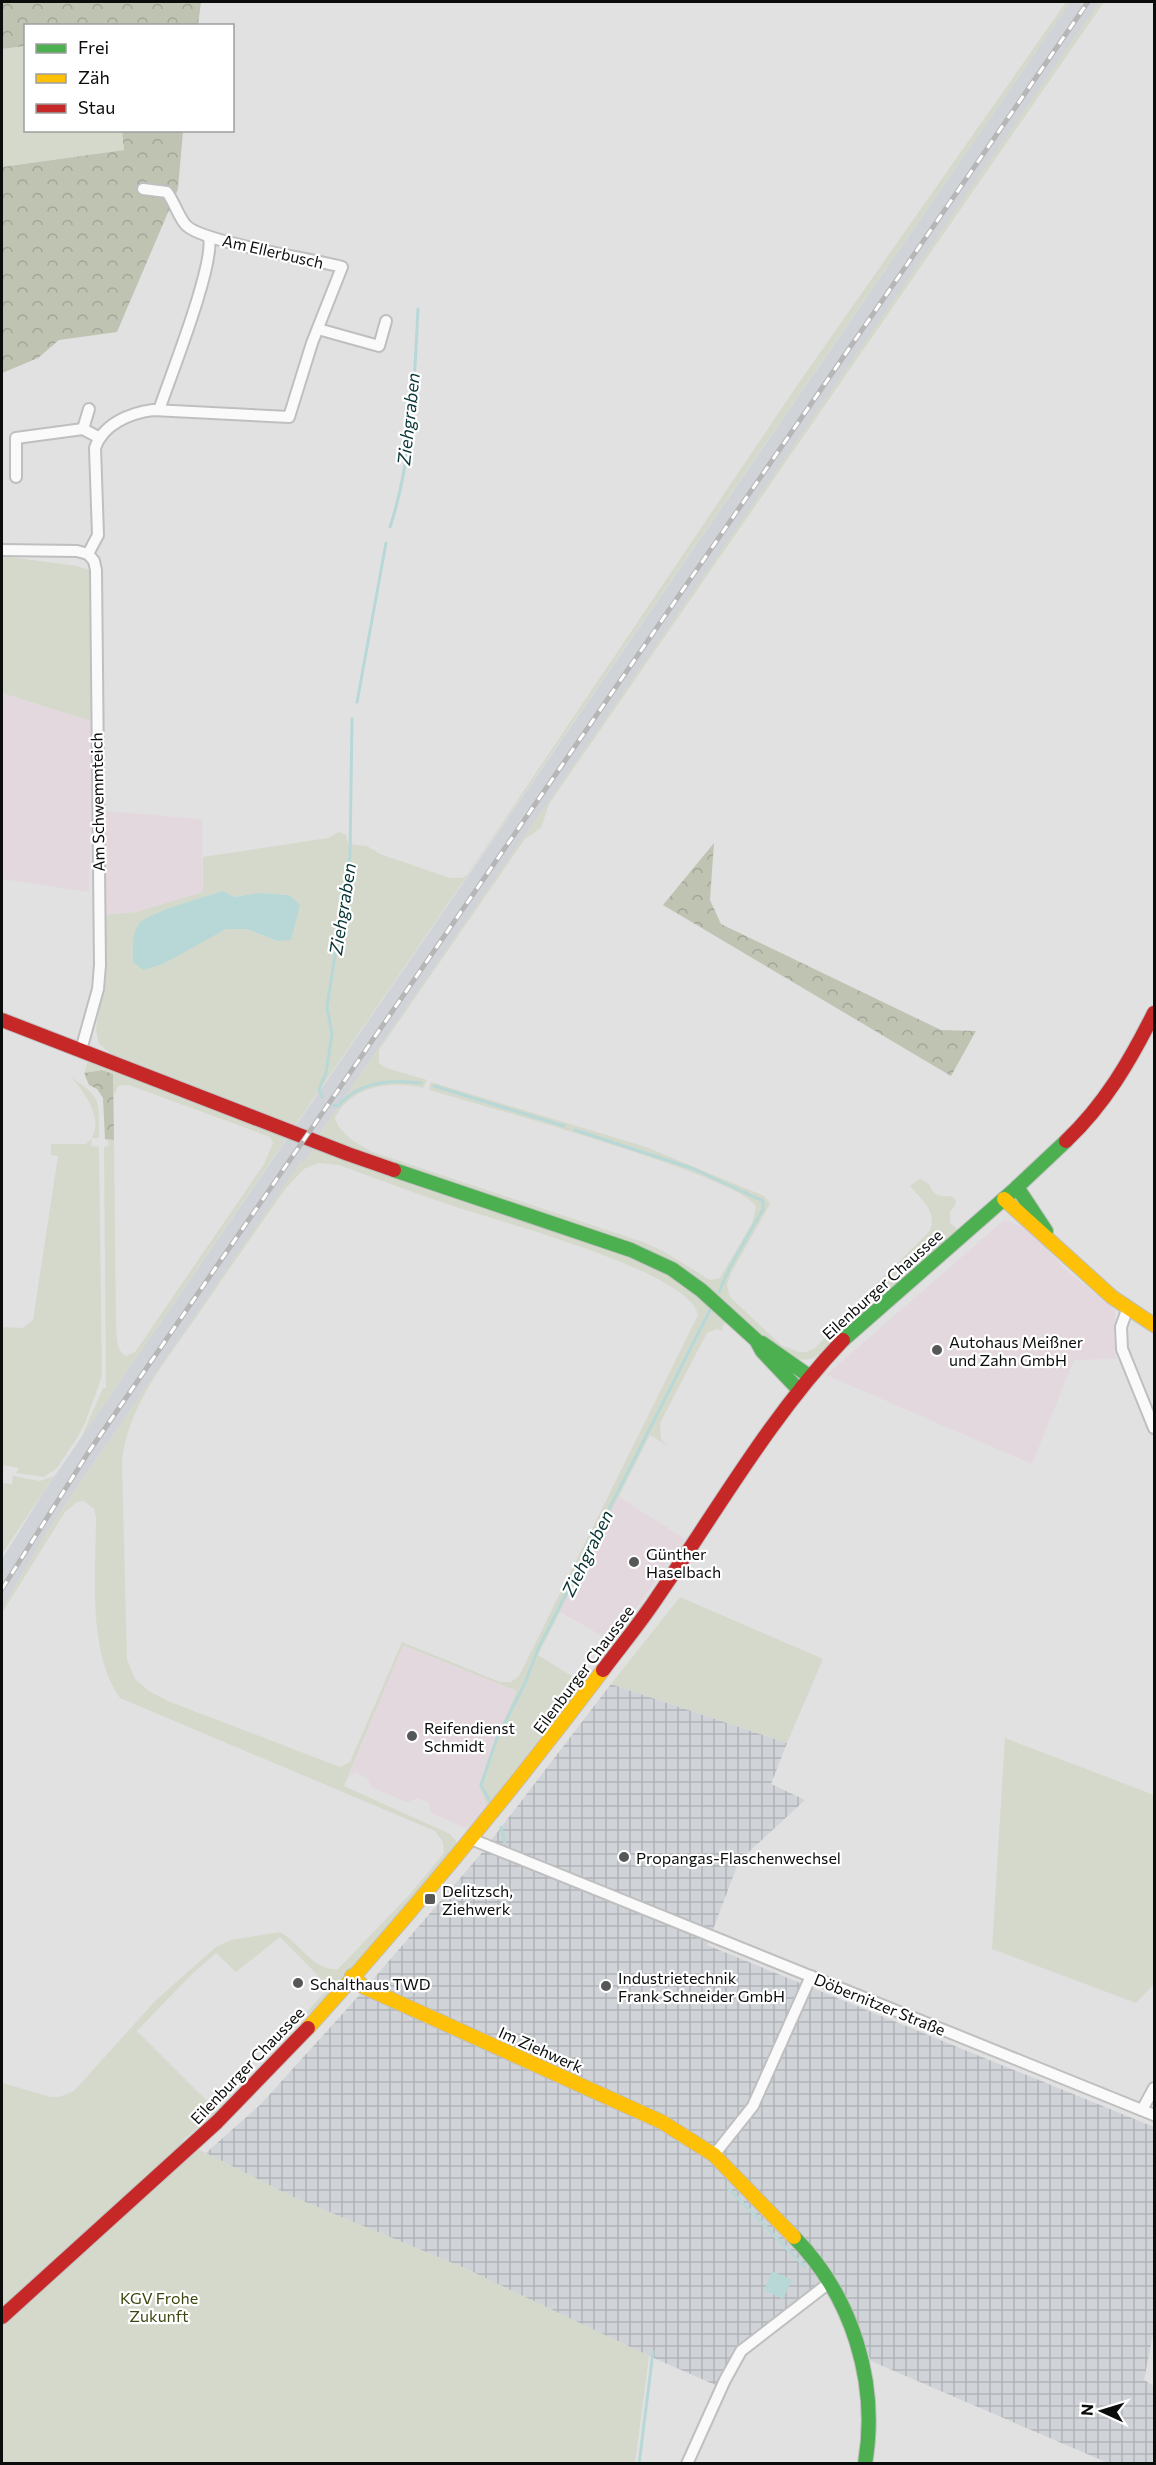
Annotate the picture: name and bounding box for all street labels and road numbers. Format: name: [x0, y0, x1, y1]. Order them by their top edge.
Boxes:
street label: Am Ellerbusch: [221, 230, 325, 272]
street label: Am Schwemmteich: [86, 732, 108, 872]
street label: Eilenburger Chaussee: [818, 1225, 946, 1343]
street label: Eilenburger Chaussee: [529, 1601, 637, 1737]
street label: Döbernitzer Straße: [812, 1969, 948, 2039]
street label: Eilenburger Chaussee: [186, 2003, 308, 2127]
street label: Im Ziehwerk: [496, 2022, 586, 2076]

